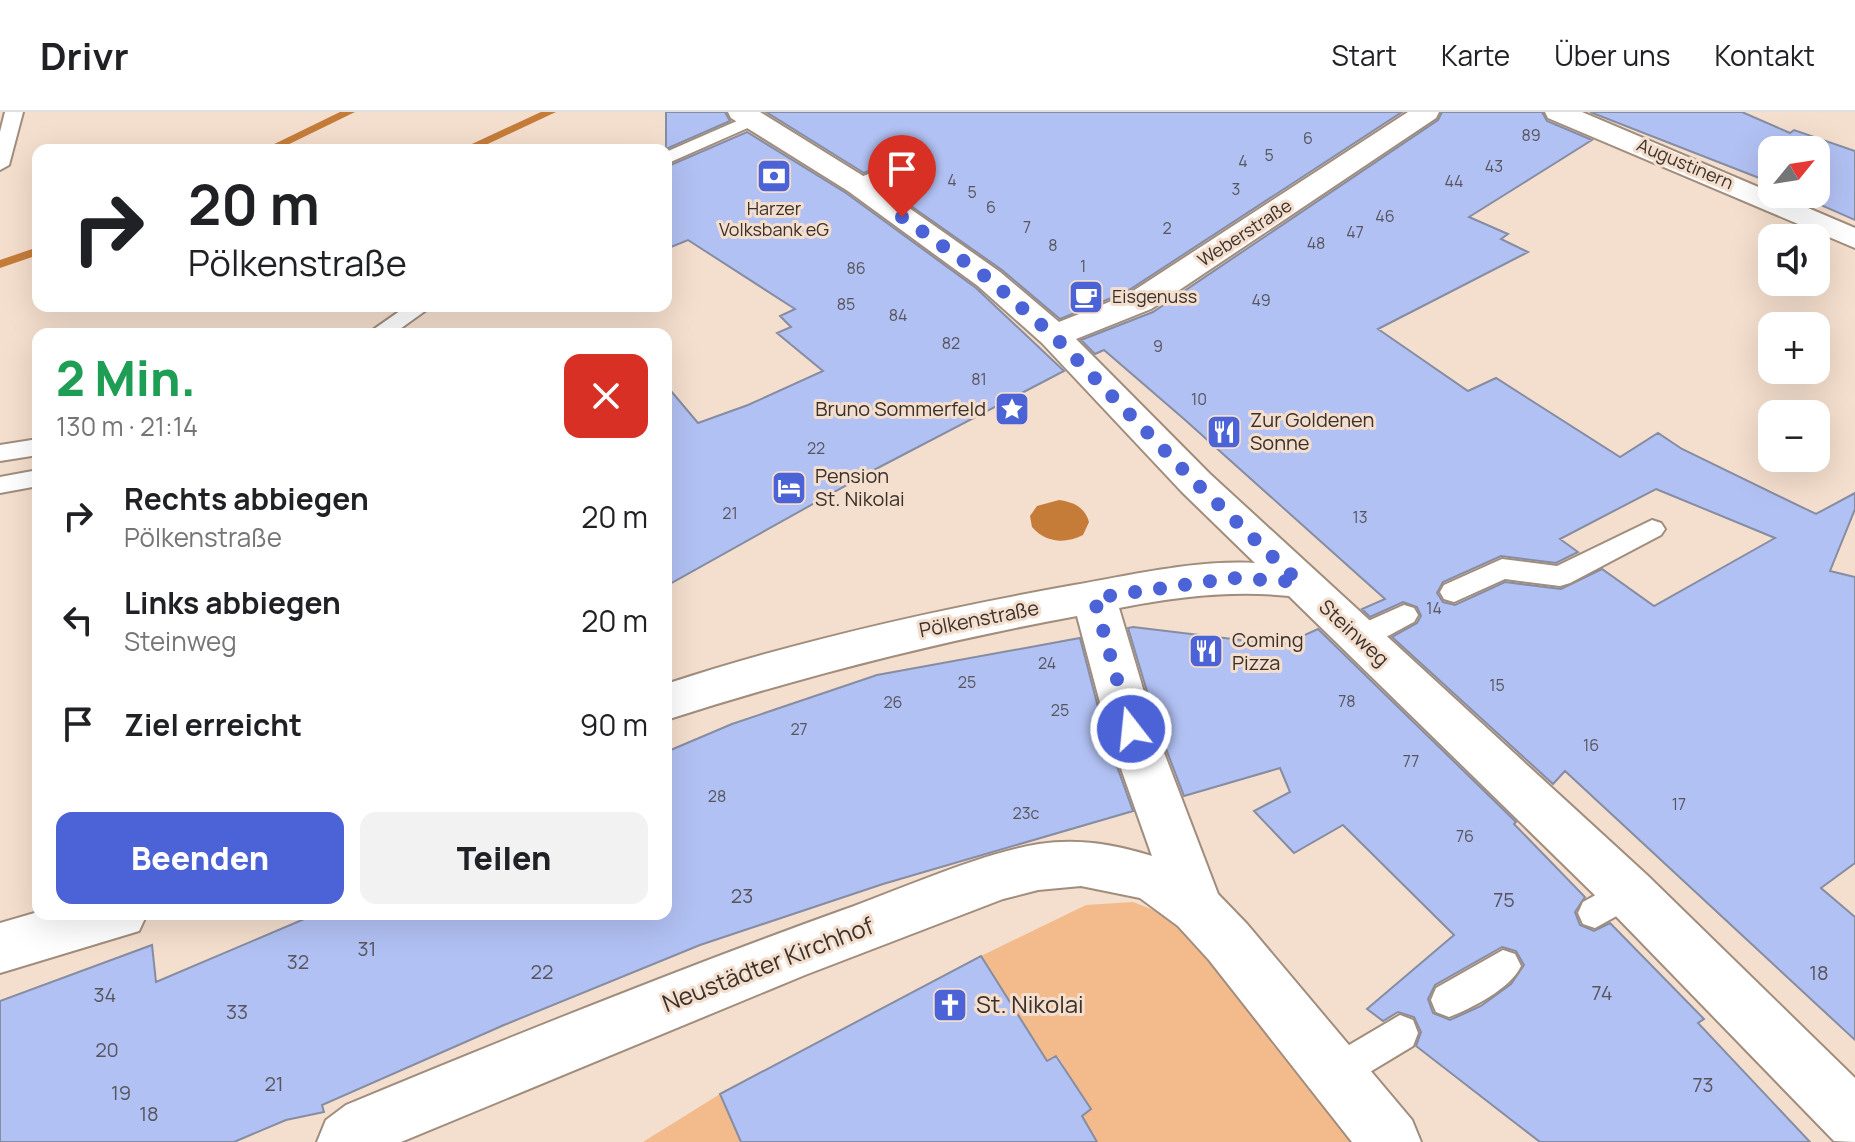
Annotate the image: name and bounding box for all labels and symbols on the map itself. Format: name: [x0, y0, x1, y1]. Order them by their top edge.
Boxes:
house number: 89: [1521, 124, 1541, 146]
house number: 6: [1303, 127, 1313, 149]
street label: Augustinern: [1633, 132, 1737, 194]
pin: [868, 135, 936, 217]
north arrow: [1758, 136, 1830, 208]
house number: 5: [1264, 144, 1274, 166]
house number: 4: [1238, 150, 1248, 172]
house number: 43: [1485, 155, 1503, 177]
bank icon: Harzer Volksbank eG: [755, 157, 793, 195]
house number: 4: [947, 169, 957, 191]
house number: 44: [1444, 170, 1464, 192]
house number: 3: [1232, 178, 1240, 200]
house number: 5: [967, 181, 977, 203]
street label: Weberstraße: [1193, 193, 1296, 272]
place label: Harzer Volksbank eG: [719, 196, 829, 241]
house number: 6: [986, 196, 996, 218]
house number: 46: [1375, 205, 1395, 227]
house number: 7: [1023, 216, 1031, 238]
house number: 2: [1162, 217, 1172, 239]
house number: 47: [1346, 221, 1364, 243]
house number: 48: [1307, 232, 1325, 254]
house number: 8: [1048, 234, 1058, 256]
house number: 1: [1080, 255, 1086, 277]
house number: 86: [846, 257, 866, 279]
cafe icon: Eisgenuss: [1067, 278, 1105, 316]
place label: Eisgenuss: [1112, 284, 1197, 308]
house number: 49: [1251, 289, 1271, 311]
house number: 85: [837, 293, 855, 315]
house number: 84: [889, 304, 907, 326]
house number: 82: [942, 332, 960, 354]
house number: 9: [1153, 335, 1163, 357]
house number: 81: [971, 368, 987, 390]
house number: 10: [1191, 388, 1207, 410]
place icon: Bruno Sommerfeld: [993, 390, 1031, 428]
place label: Bruno Sommerfeld: [815, 395, 986, 422]
place label: Zur Goldenen Sonne: [1250, 406, 1374, 456]
restaurant icon: Zur Goldenen Sonne: [1205, 413, 1243, 451]
house number: 22: [807, 437, 825, 459]
place label: Pension St. Nikolai: [815, 462, 905, 512]
hotel icon: Pension St. Nikolai: [770, 469, 808, 507]
house number: 21: [722, 502, 738, 524]
house number: 13: [1352, 506, 1368, 528]
street label: Steinweg: [1313, 593, 1395, 672]
street label: Pölkenstraße: [917, 594, 1041, 643]
house number: 14: [1426, 597, 1442, 619]
place label: Coming Pizza: [1232, 626, 1304, 676]
restaurant icon: Coming Pizza: [1187, 632, 1225, 670]
house number: 24: [1038, 652, 1056, 674]
house number: 25: [958, 671, 976, 693]
house number: 15: [1489, 674, 1505, 696]
position arrow: [1089, 687, 1173, 771]
house number: 78: [1338, 690, 1356, 712]
house number: 26: [883, 691, 903, 713]
house number: 25: [1051, 699, 1069, 721]
house number: 27: [790, 718, 808, 740]
house number: 16: [1583, 734, 1599, 756]
house number: 77: [1403, 750, 1419, 772]
house number: 28: [708, 785, 726, 807]
house number: 17: [1672, 793, 1686, 815]
house number: 23c: [1013, 802, 1040, 824]
house number: 76: [1456, 825, 1474, 847]
house number: 23: [731, 882, 753, 909]
house number: 75: [1493, 886, 1515, 913]
street label: Neustädter Kirchhof: [657, 908, 878, 1019]
house number: 31: [358, 935, 376, 962]
house number: 32: [287, 948, 309, 975]
house number: 22: [531, 958, 553, 985]
house number: 18: [1809, 959, 1829, 986]
house number: 74: [1591, 979, 1613, 1006]
house number: 34: [94, 981, 116, 1008]
church icon: St. Nikolai: [931, 986, 969, 1024]
place label: St. Nikolai: [976, 987, 1084, 1020]
house number: 33: [226, 998, 248, 1025]
house number: 20: [95, 1036, 119, 1063]
house number: 21: [264, 1070, 284, 1097]
house number: 73: [1692, 1071, 1714, 1098]
house number: 19: [111, 1079, 131, 1106]
house number: 18: [139, 1100, 159, 1127]

